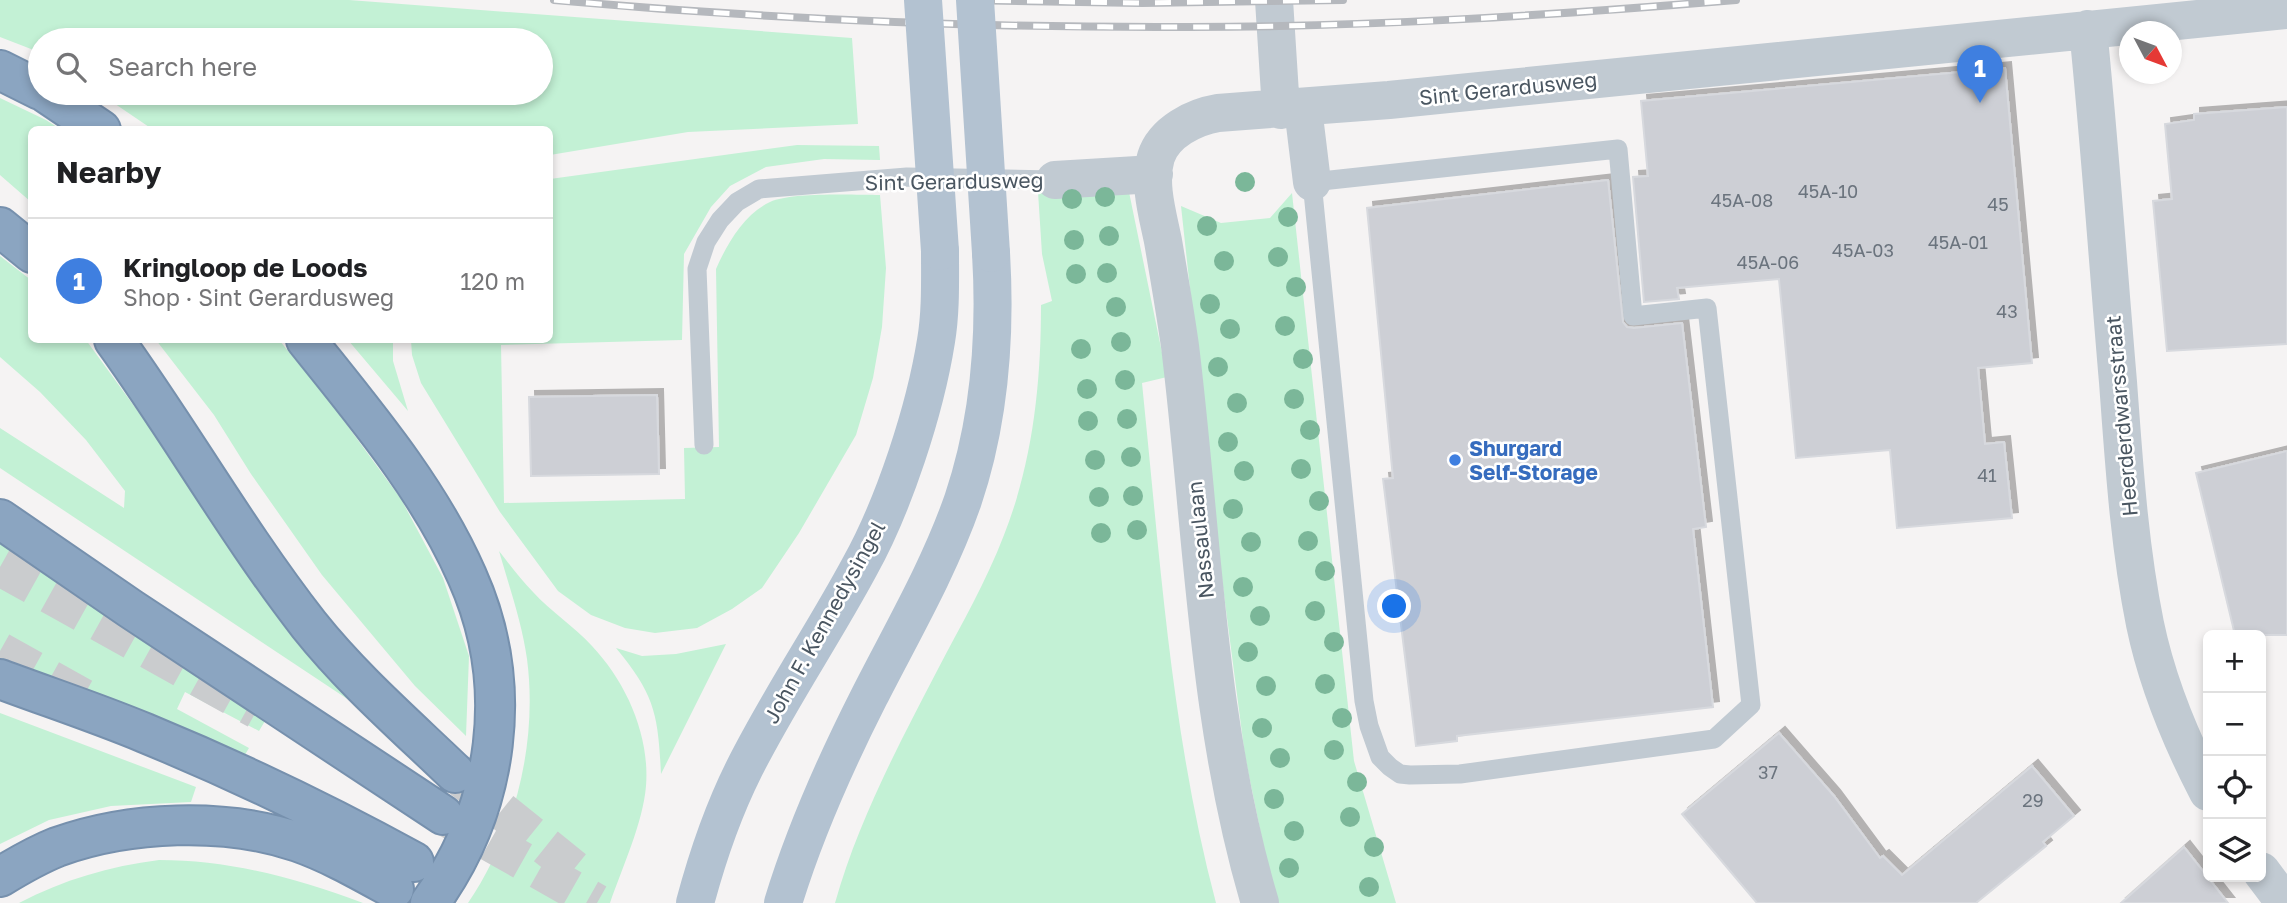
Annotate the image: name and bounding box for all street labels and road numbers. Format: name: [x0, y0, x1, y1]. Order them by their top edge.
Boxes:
street label: Sint Gerardusweg: [1418, 66, 1598, 110]
street label: Sint Gerardusweg: [864, 166, 1044, 196]
street label: Heerderdwarsstraat: [2099, 315, 2143, 517]
street label: Nassaulaan: [1181, 480, 1219, 600]
street label: John F. Kennedysingel: [758, 516, 890, 728]

